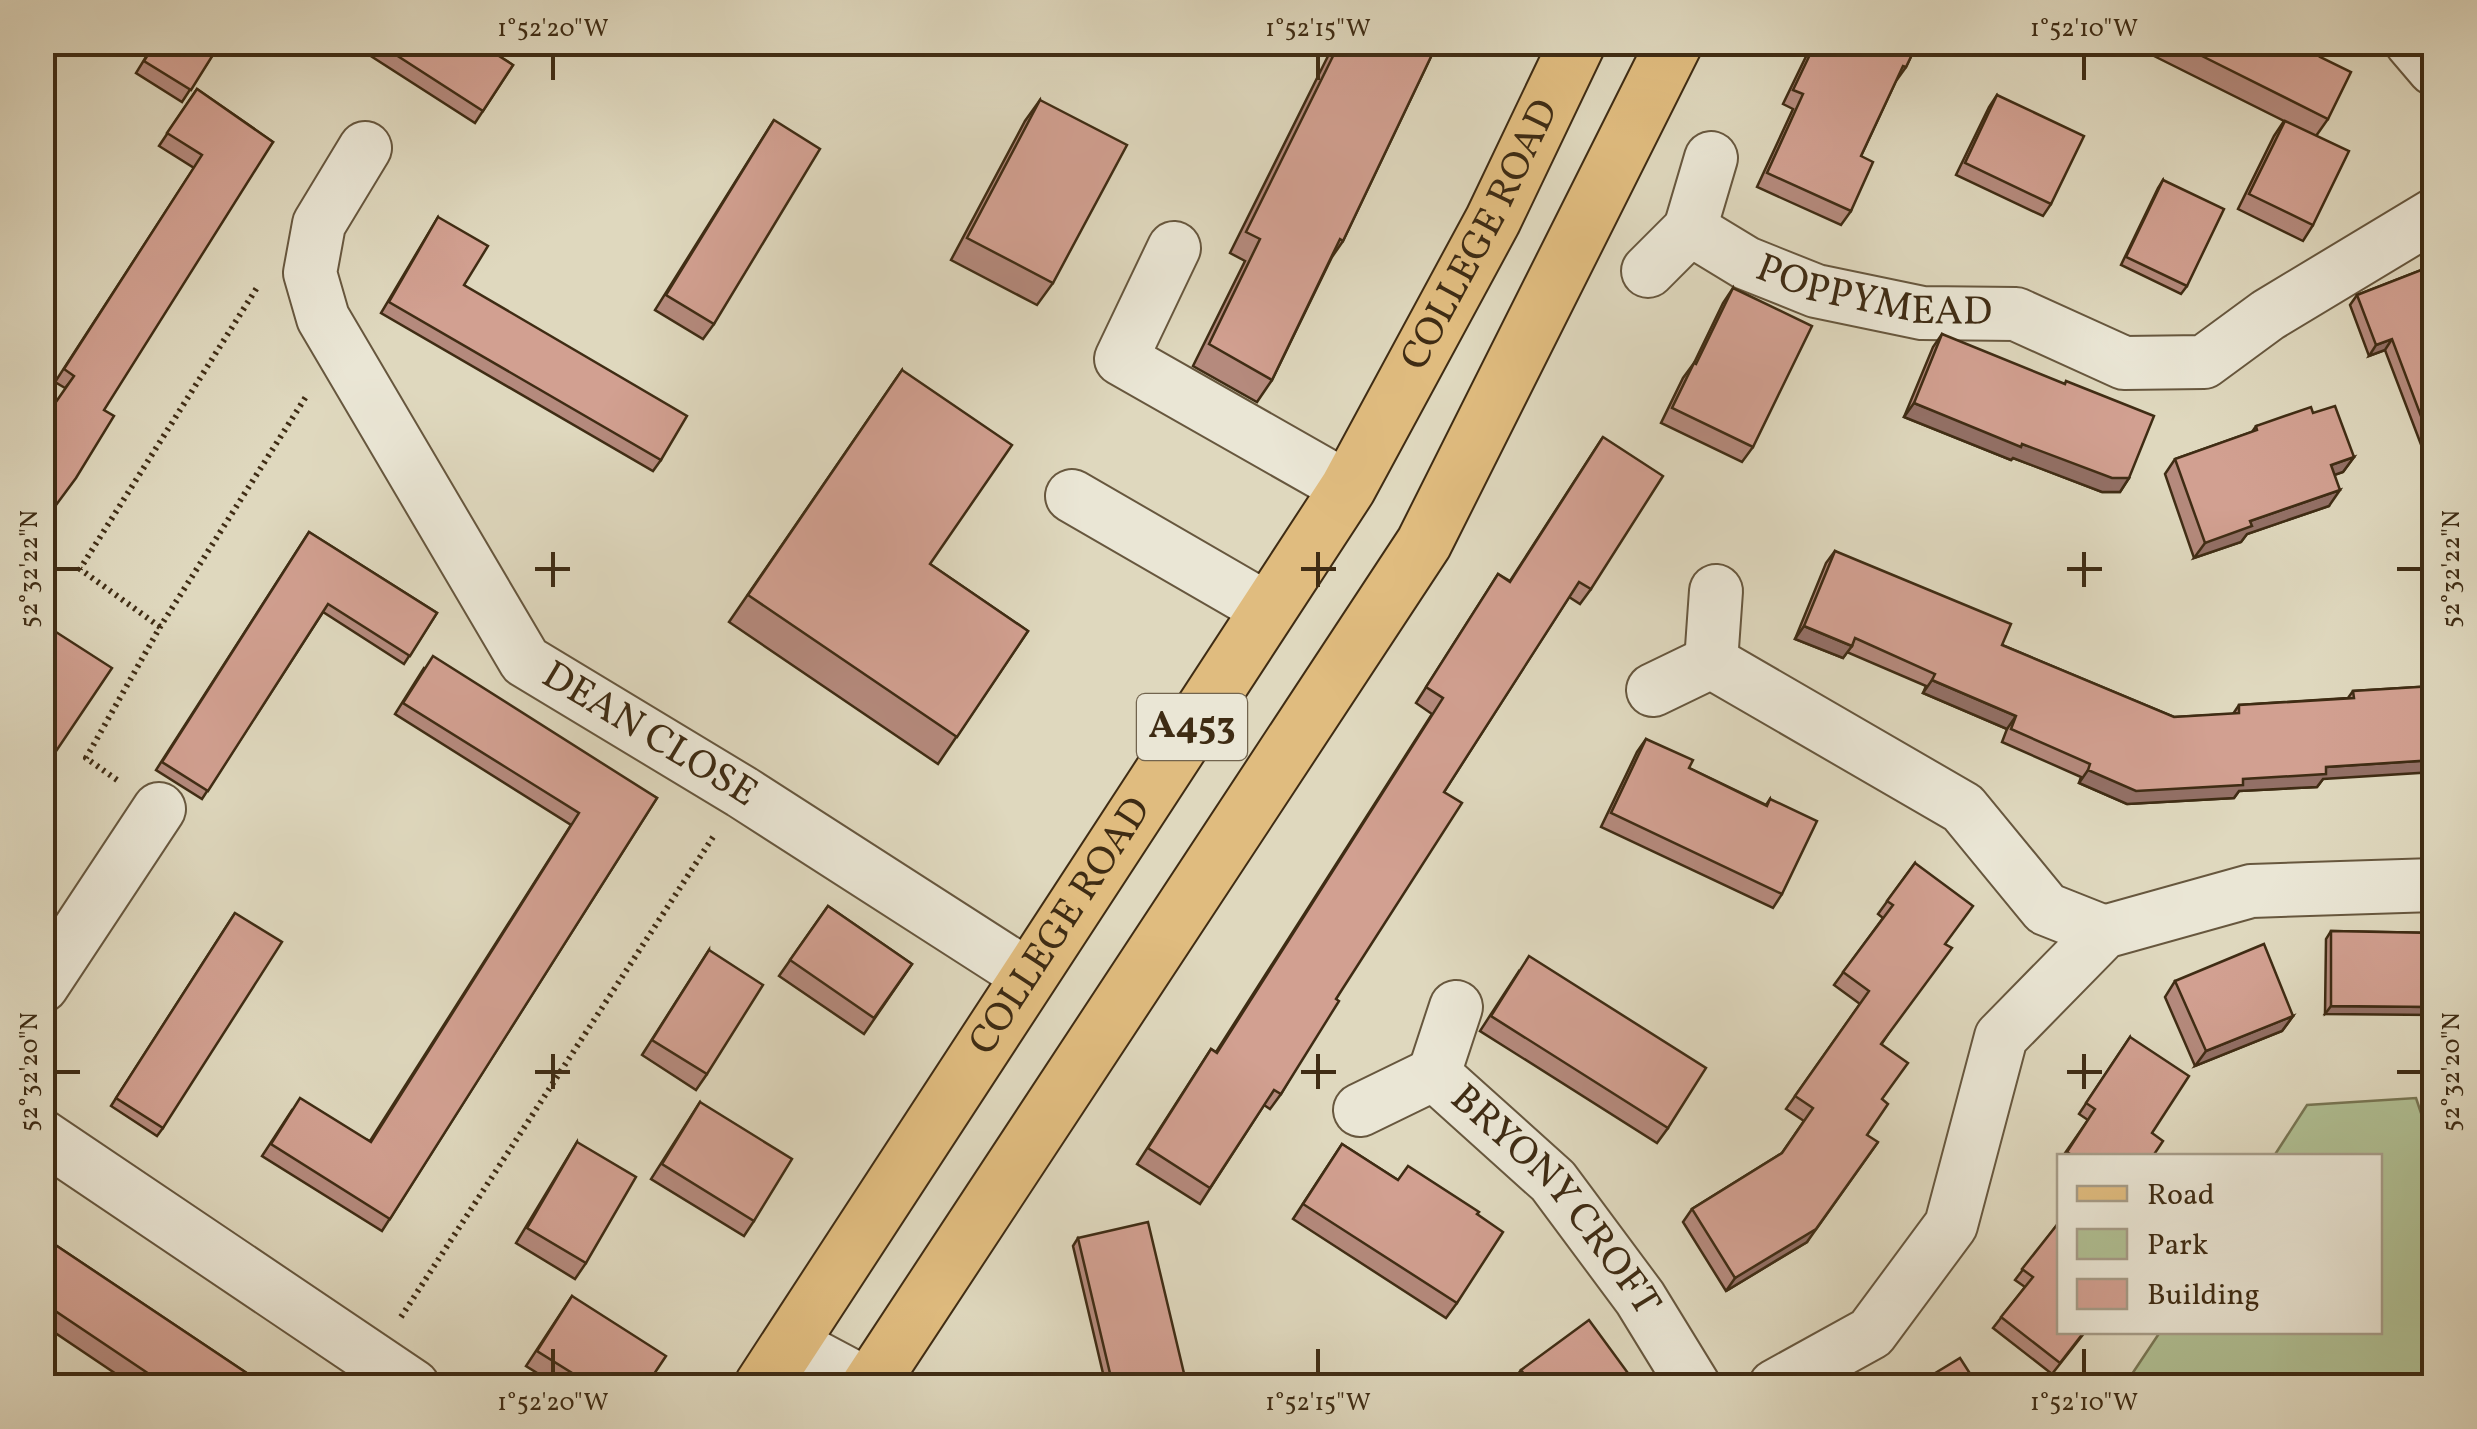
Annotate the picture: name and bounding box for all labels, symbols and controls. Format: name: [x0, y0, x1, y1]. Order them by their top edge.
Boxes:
text: 1°52'20"W: [497, 12, 609, 47]
text: 1°52'15"W: [1265, 12, 1371, 47]
text: 1°52'10"W: [2030, 12, 2138, 47]
street label: COLLEGE ROAD: [1388, 91, 1574, 381]
street label: POPPYMEAD: [1747, 242, 1992, 342]
text: 52°32'22"N: [13, 510, 48, 628]
text: 52°32'22"N: [2435, 510, 2470, 628]
street label: DEAN CLOSE: [530, 649, 767, 822]
road number: A453: [1137, 694, 1247, 760]
street label: COLLEGE ROAD: [957, 787, 1166, 1067]
text: 52°32'20"N: [13, 1012, 48, 1132]
text: 52°32'20"N: [2435, 1012, 2470, 1132]
street label: BRYONY CROFT: [1437, 1073, 1673, 1327]
legend: [2057, 1154, 2382, 1334]
text: Road: [2147, 1175, 2215, 1217]
text: Park: [2147, 1225, 2208, 1267]
text: Building: [2147, 1275, 2260, 1317]
text: 1°52'20"W: [497, 1386, 609, 1421]
text: 1°52'15"W: [1265, 1386, 1371, 1421]
text: 1°52'10"W: [2030, 1386, 2138, 1421]

